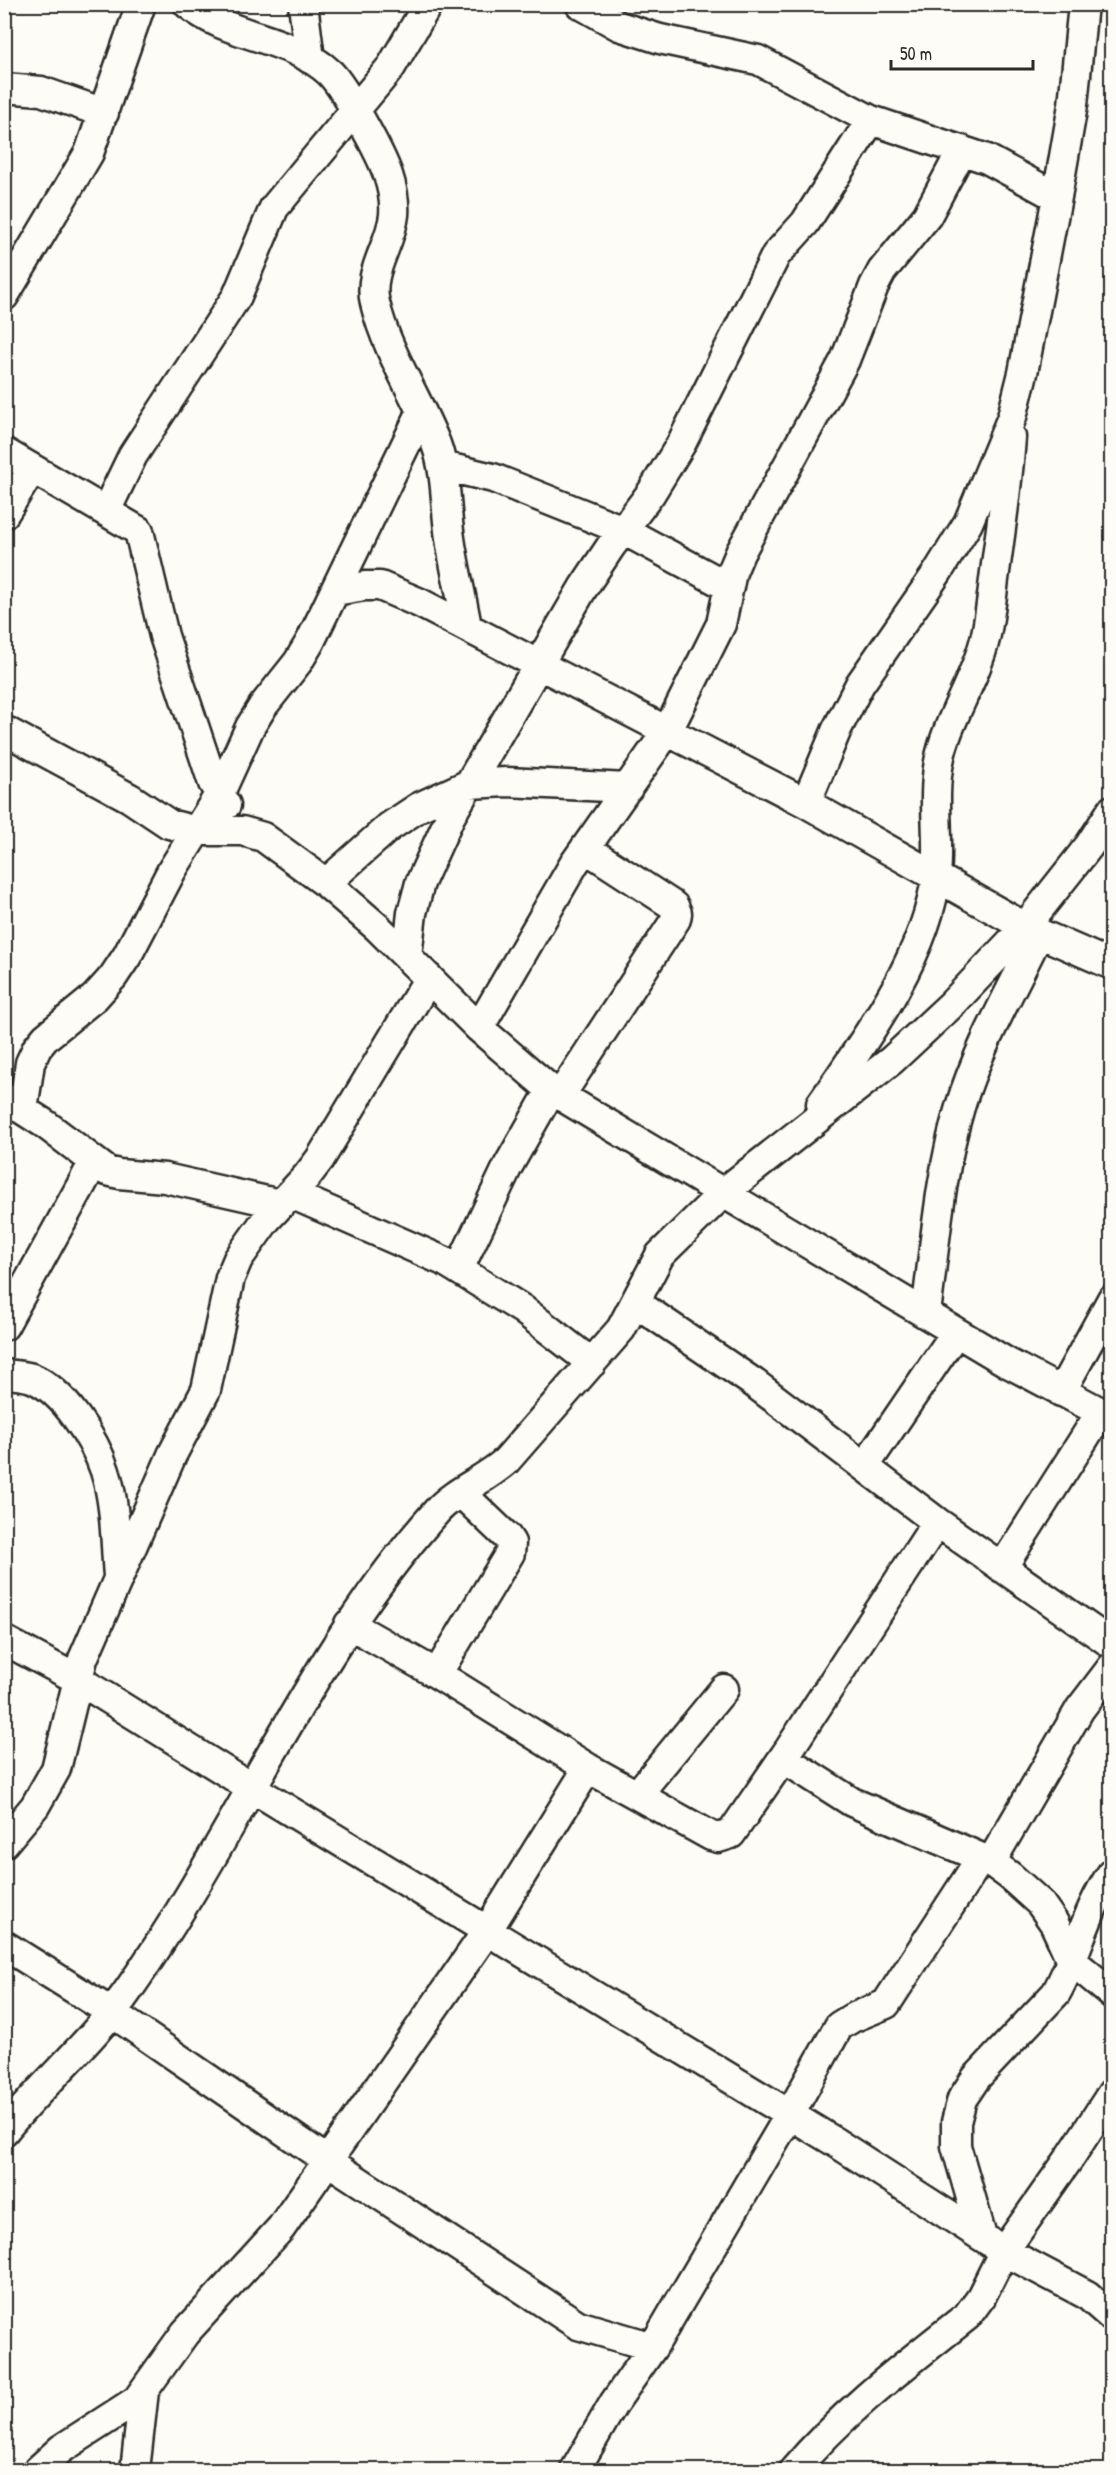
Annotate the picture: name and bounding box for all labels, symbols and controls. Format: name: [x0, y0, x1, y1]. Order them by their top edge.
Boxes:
scale bar: [891, 33, 1034, 71]
text: 50 m: [900, 41, 932, 66]

